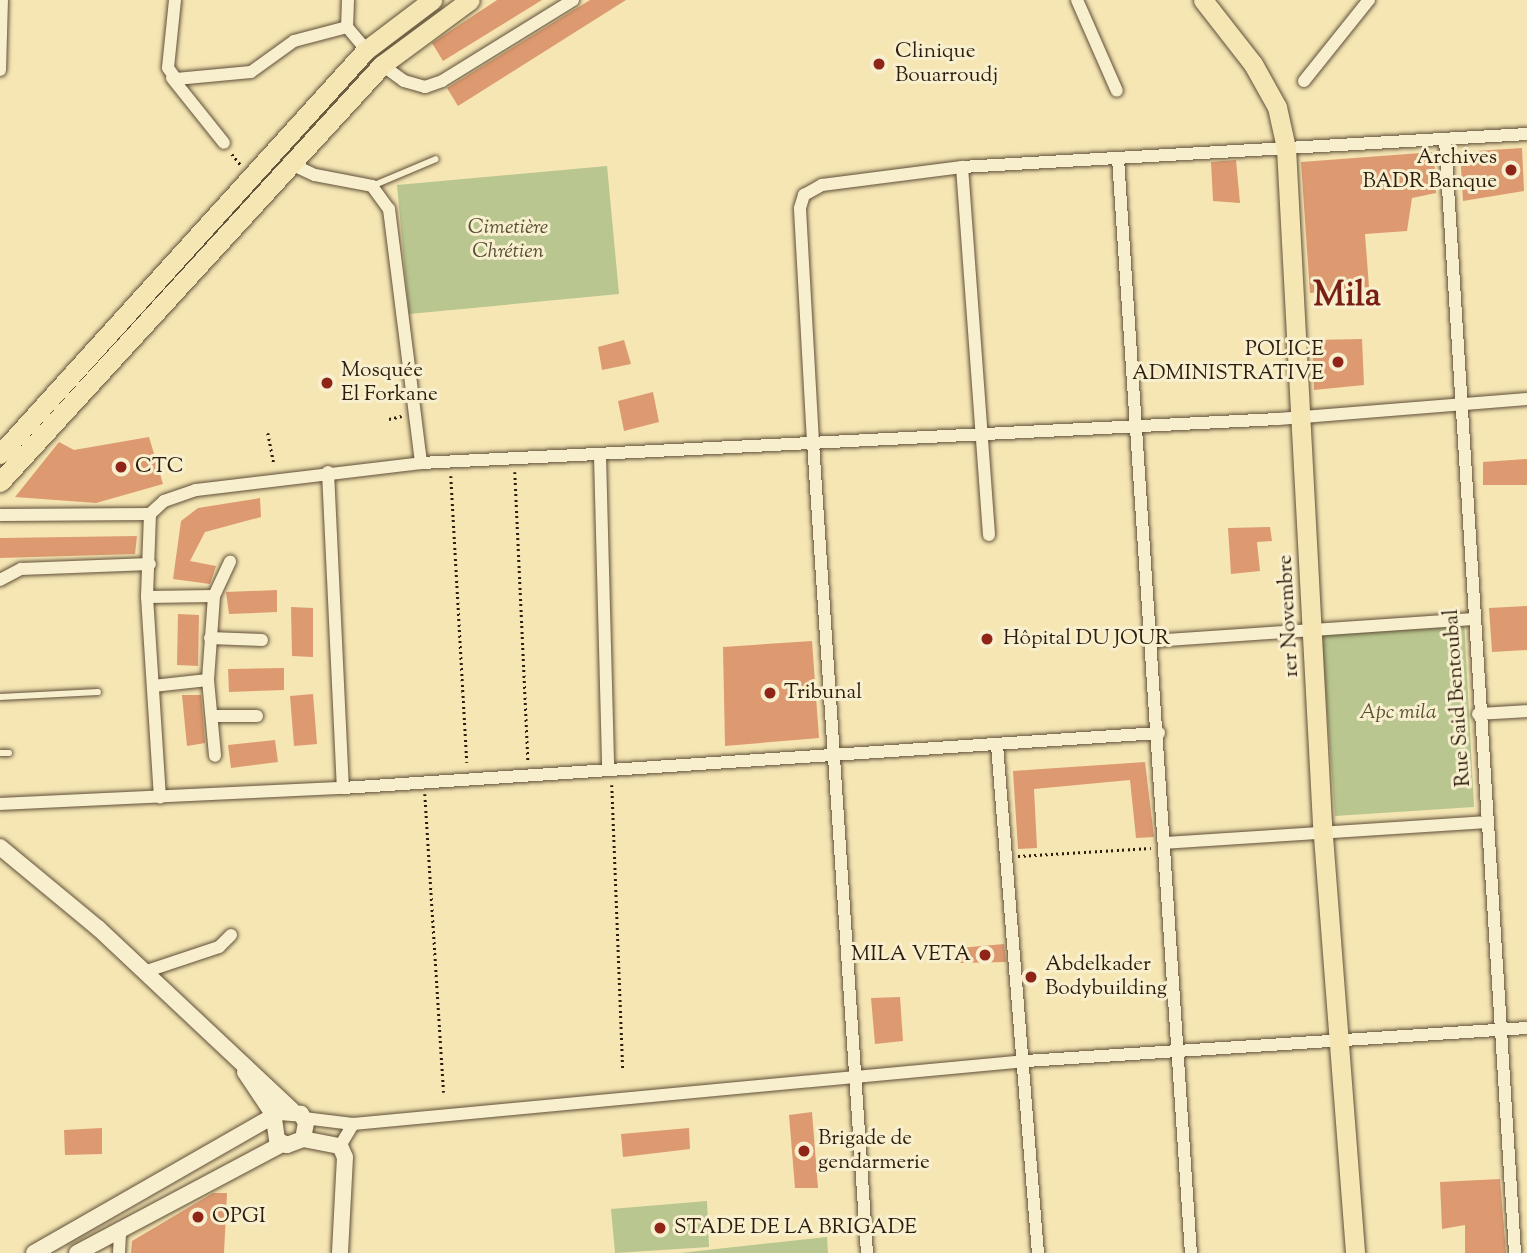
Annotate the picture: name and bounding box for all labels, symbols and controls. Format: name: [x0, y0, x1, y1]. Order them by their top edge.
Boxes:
place label: Clinique Bouarroudj: [895, 39, 998, 89]
marker: Clinique Bouarroudj: [869, 54, 889, 74]
place label: Archives BADR Banque: [1363, 145, 1497, 195]
marker: Archives BADR Banque: [1503, 162, 1519, 178]
park label: Cimetière Chrétien: [468, 215, 548, 265]
district label: Mila: [1313, 276, 1381, 318]
place label: POLICE ADMINISTRATIVE: [1132, 337, 1324, 387]
marker: POLICE ADMINISTRATIVE: [1330, 354, 1346, 370]
place label: Mosquée El Forkane: [341, 358, 438, 408]
marker: Mosquée El Forkane: [319, 375, 335, 391]
place label: CTC: [135, 454, 184, 480]
marker: CTC: [113, 459, 129, 475]
street label: 1er Novembre: [1273, 554, 1305, 678]
street label: Rue Said Bentoubal: [1439, 608, 1477, 788]
place label: Hôpital DU JOUR: [1003, 626, 1170, 652]
marker: Hôpital DU JOUR: [977, 629, 997, 649]
place label: Tribunal: [784, 680, 862, 706]
marker: Tribunal: [762, 685, 778, 701]
park label: Apc mila: [1359, 700, 1437, 726]
place label: MILA VETA: [851, 942, 971, 968]
marker: MILA VETA: [977, 947, 993, 963]
place label: Abdelkader Bodybuilding: [1045, 952, 1167, 1002]
marker: Abdelkader Bodybuilding: [1023, 969, 1039, 985]
place label: Brigade de gendarmerie: [818, 1126, 930, 1176]
marker: Brigade de gendarmerie: [796, 1143, 812, 1159]
place label: OPGI: [212, 1204, 266, 1230]
marker: OPGI: [190, 1209, 206, 1225]
place label: STADE DE LA BRIGADE: [674, 1215, 917, 1241]
marker: STADE DE LA BRIGADE: [652, 1220, 668, 1236]

